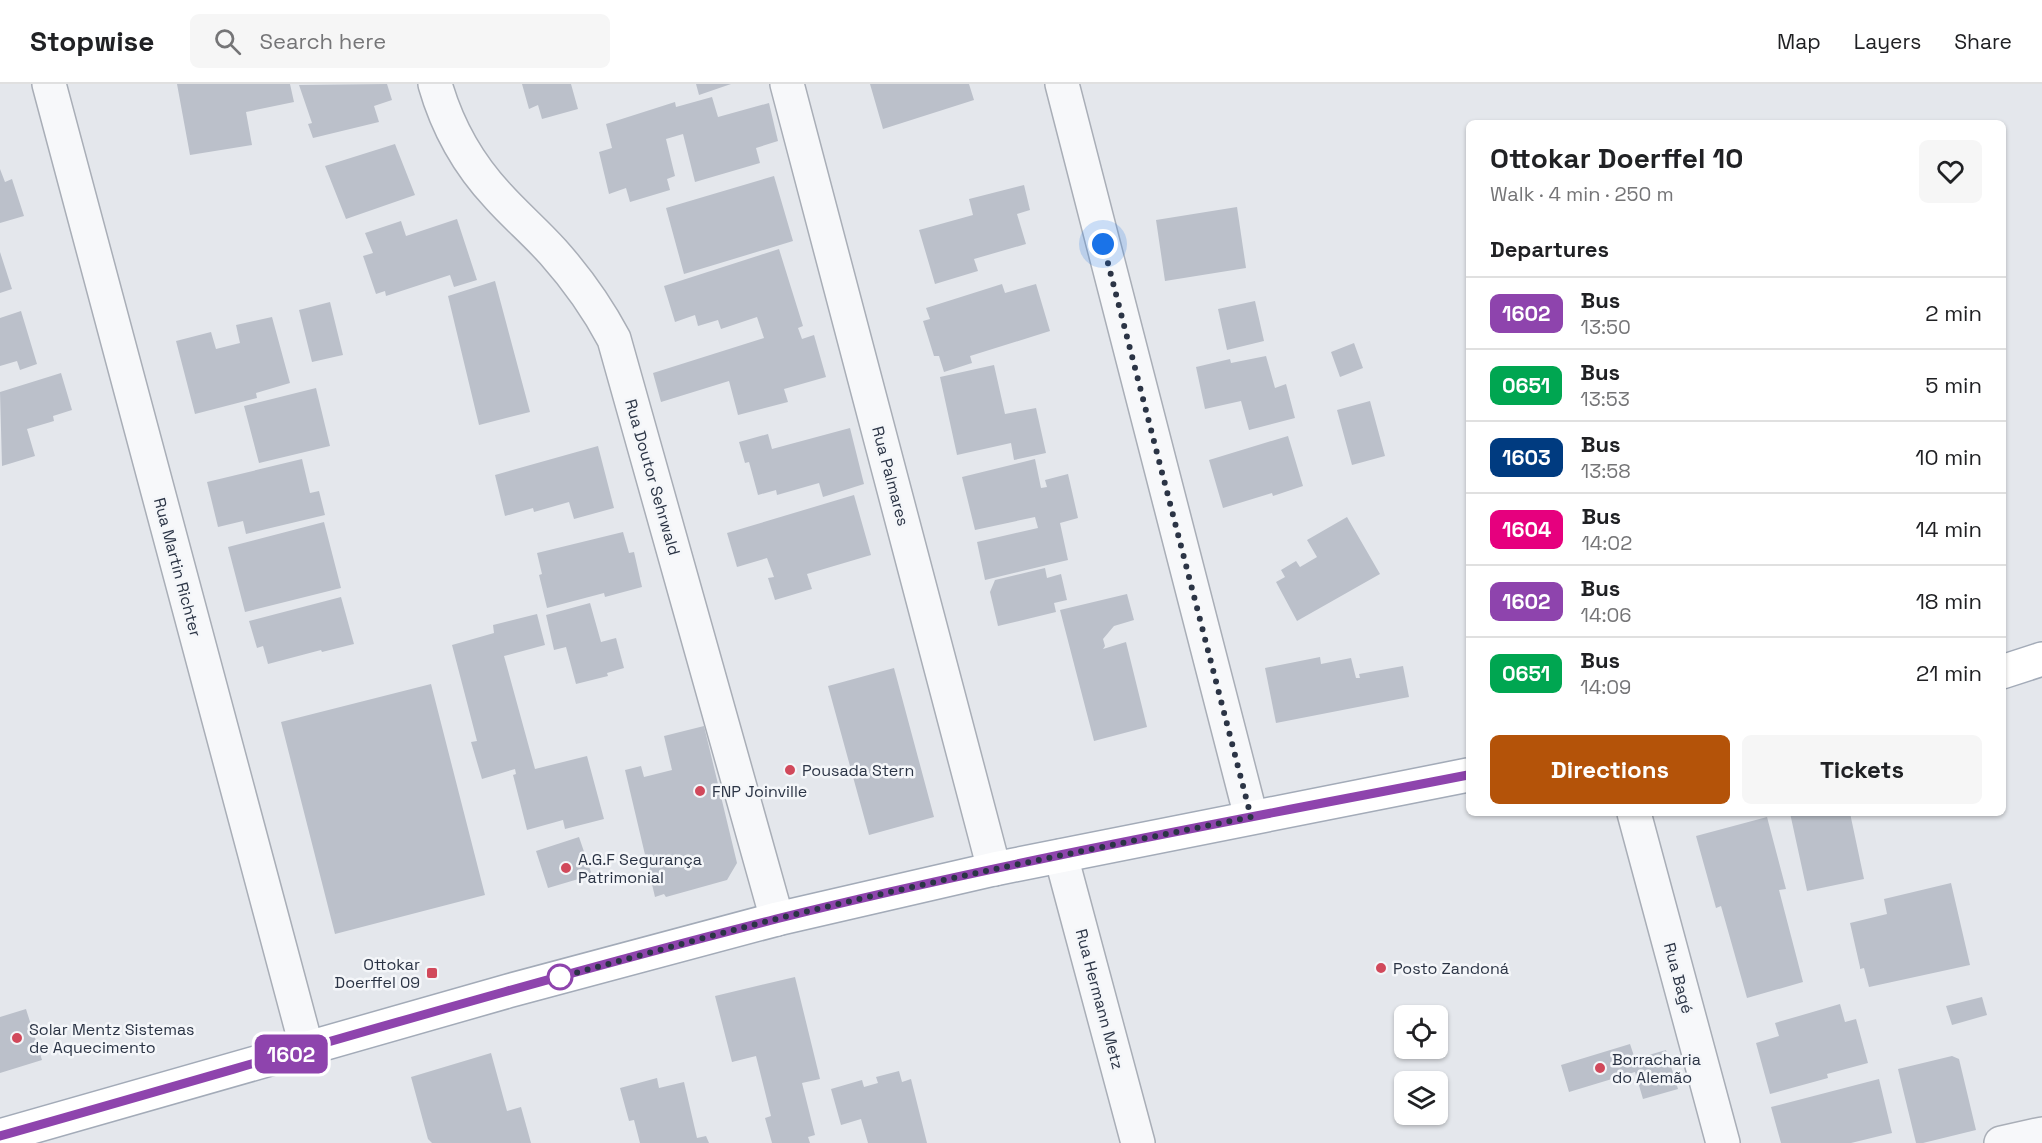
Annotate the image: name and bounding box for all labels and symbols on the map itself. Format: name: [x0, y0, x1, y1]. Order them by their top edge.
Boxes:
your location: [1088, 229, 1118, 259]
street label: Rua Doutor Sehrwald: [620, 396, 685, 558]
street label: Rua Palmares: [867, 424, 914, 528]
street label: Rua Martin Richter: [149, 495, 206, 639]
place label: Pousada Stern: [802, 760, 914, 781]
marker: Pousada Stern: [783, 763, 797, 777]
place label: FNP Joinville: [712, 781, 807, 802]
marker: FNP Joinville: [693, 784, 707, 798]
place label: A.G.F Segurança Patrimonial: [578, 849, 702, 888]
marker: A.G.F Segurança Patrimonial: [559, 861, 573, 875]
street label: Rua Hermann Metz: [1071, 927, 1128, 1072]
street label: Rua Bagé: [1659, 940, 1698, 1016]
place label: Ottokar Doerffel 09: [335, 954, 420, 993]
place label: Posto Zandoná: [1393, 958, 1509, 979]
marker: Posto Zandoná: [1374, 961, 1388, 975]
unlabelled marker: [547, 964, 573, 990]
marker: Ottokar Doerffel 09: [425, 966, 439, 980]
place label: Solar Mentz Sistemas de Aquecimento: [29, 1019, 195, 1058]
marker: Solar Mentz Sistemas de Aquecimento: [10, 1031, 24, 1045]
line badge: 1602: [249, 1034, 333, 1074]
place label: Borracharia do Alemão: [1612, 1049, 1701, 1088]
marker: Borracharia do Alemão: [1593, 1061, 1607, 1075]

